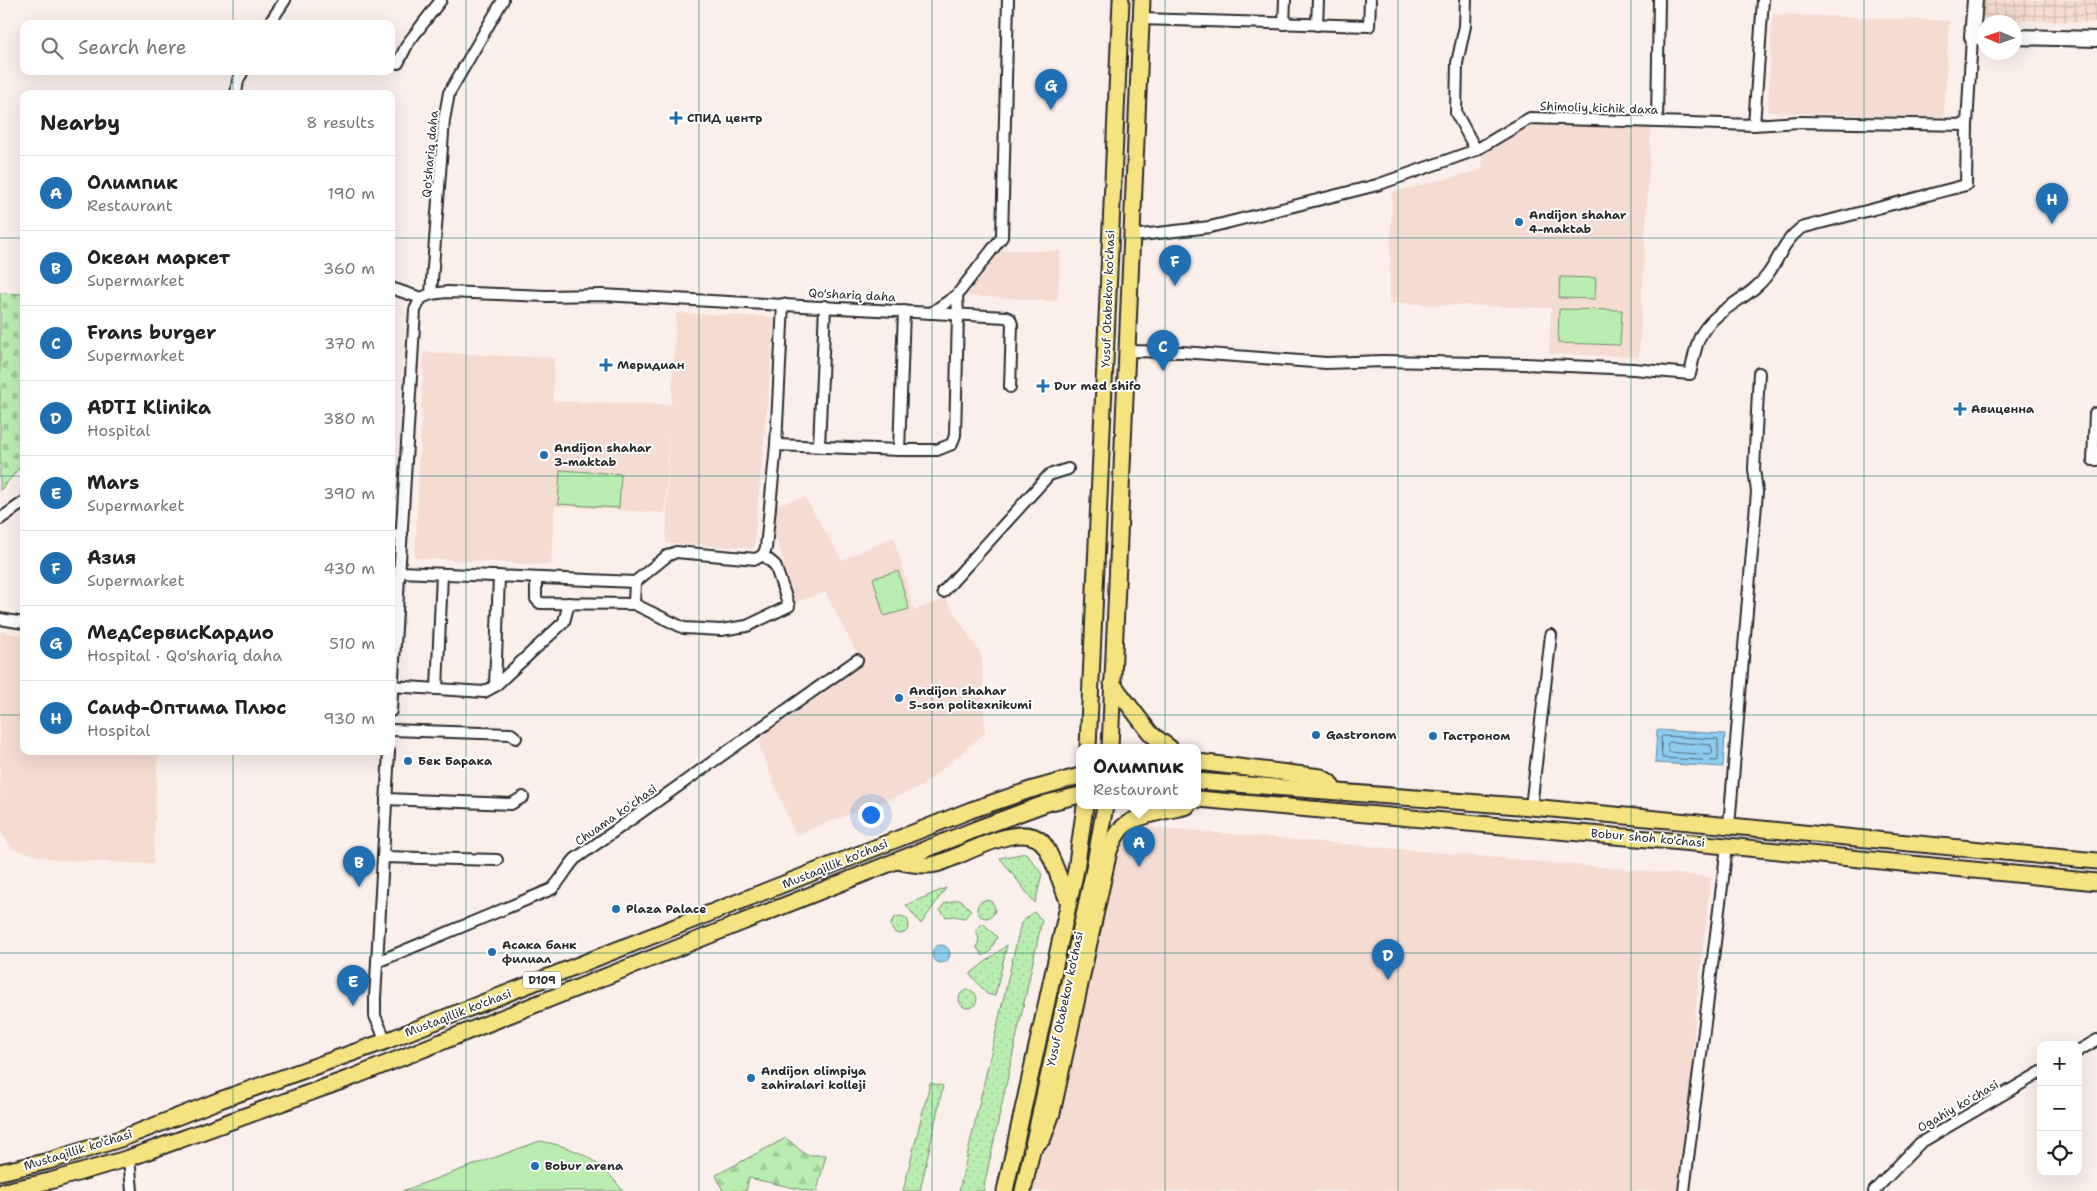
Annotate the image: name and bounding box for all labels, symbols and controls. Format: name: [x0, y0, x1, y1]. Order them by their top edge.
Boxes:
north arrow: [1977, 15, 2022, 60]
search box: [20, 20, 395, 75]
icon: search: [38, 34, 66, 62]
text: Search here: [78, 35, 187, 60]
pin: G: [1035, 69, 1067, 110]
street label: Shimoliy kichik daxa: [1540, 98, 1659, 118]
text: Nearby: [40, 109, 120, 137]
street label: Qo'shariq daha: [418, 109, 442, 198]
place label: СПИД центр: [687, 110, 762, 126]
marker: СПИД центр: [669, 111, 683, 125]
text: 8 results: [306, 112, 375, 133]
text: Олимпик: [87, 170, 178, 195]
text: A: [50, 183, 62, 204]
text: 190 m: [328, 183, 375, 204]
pin: H: [2036, 183, 2068, 224]
text: Restaurant: [87, 195, 173, 216]
place label: Andijon shahar 4-maktab: [1529, 207, 1627, 237]
marker: Andijon shahar 4-maktab: [1513, 216, 1525, 228]
street label: Yusuf Otabekov ko'chasi: [1098, 230, 1118, 368]
text: Океан маркет: [87, 245, 230, 270]
pin: F: [1159, 245, 1191, 286]
text: B: [51, 258, 61, 279]
text: 360 m: [323, 258, 375, 279]
text: Supermarket: [87, 270, 184, 291]
street label: Qo'shariq daha: [808, 285, 897, 305]
text: Frans burger: [87, 320, 216, 345]
pin: C: [1147, 330, 1179, 371]
text: C: [51, 333, 61, 354]
text: 370 m: [324, 333, 375, 354]
text: Supermarket: [87, 345, 184, 366]
place label: Меридиан: [617, 357, 685, 373]
marker: Меридиан: [599, 358, 613, 372]
place label: Dur med shifo: [1054, 378, 1141, 394]
marker: Dur med shifo: [1036, 379, 1050, 393]
text: ADTI Klinika: [87, 395, 211, 420]
place label: Авиценна: [1971, 401, 2035, 417]
marker: Авиценна: [1953, 402, 1967, 416]
text: D: [50, 408, 62, 429]
text: 380 m: [323, 408, 375, 429]
text: Hospital: [87, 420, 150, 441]
place label: Andijon shahar 3-maktab: [554, 440, 652, 470]
marker: Andijon shahar 3-maktab: [538, 449, 550, 461]
text: Mars: [87, 470, 139, 495]
text: E: [51, 483, 61, 504]
text: 390 m: [323, 483, 375, 504]
text: Supermarket: [87, 495, 184, 516]
text: Азия: [87, 545, 136, 570]
text: F: [51, 558, 61, 579]
text: 430 m: [324, 558, 375, 579]
text: Supermarket: [87, 570, 184, 591]
text: МедСервисКардио: [87, 620, 274, 645]
text: G: [50, 633, 62, 654]
text: 510 m: [329, 633, 375, 654]
text: Hospital · Qo'shariq daha: [87, 645, 282, 666]
place label: Andijon shahar 5-son politexnikumi: [909, 683, 1032, 713]
marker: Andijon shahar 5-son politexnikumi: [893, 692, 905, 704]
text: Саиф-Оптима Плюс: [87, 695, 287, 720]
text: H: [50, 708, 62, 729]
text: 930 m: [323, 708, 375, 729]
text: Hospital: [87, 720, 150, 741]
place label: Gastronom: [1326, 727, 1397, 743]
place label: Гастроном: [1443, 728, 1510, 744]
marker: Gastronom: [1310, 729, 1322, 741]
marker: Гастроном: [1427, 730, 1439, 742]
popup: [1076, 744, 1201, 809]
place label: Бек Барака: [418, 753, 493, 769]
text: Олимпик: [1093, 754, 1184, 779]
marker: Бек Барака: [402, 755, 414, 767]
text: Restaurant: [1093, 779, 1179, 800]
street label: Chuama koʻchasi: [572, 781, 660, 849]
your location: [858, 802, 884, 828]
street label: Bobur shoh ko'chasi: [1590, 825, 1706, 851]
pin: A: [1123, 826, 1155, 867]
street label: Mustaqillik ko'chasi: [780, 835, 890, 893]
pin: B: [343, 846, 375, 887]
place label: Plaza Palace: [626, 901, 707, 917]
marker: Plaza Palace: [610, 903, 622, 915]
street label: Yusuf Otabekov ko'chasi: [1043, 930, 1087, 1068]
place label: Асака банк филиал: [502, 937, 577, 967]
pin: D: [1372, 939, 1404, 980]
marker: Асака банк филиал: [486, 946, 498, 958]
pin: E: [337, 965, 369, 1006]
road number: D109: [523, 972, 561, 988]
street label: Mustaqillik ko'chasi: [402, 985, 514, 1041]
map controls: [2037, 1041, 2082, 1176]
button: +: [2037, 1041, 2082, 1086]
place label: Andijon olimpiya zahiralari kolleji: [761, 1063, 867, 1093]
marker: Andijon olimpiya zahiralari kolleji: [745, 1072, 757, 1084]
street label: Ogahiy koʻchasi: [1915, 1076, 2001, 1136]
button: −: [2037, 1086, 2082, 1131]
street label: Mustaqillik ko'chasi: [22, 1126, 134, 1174]
button: locate: [2037, 1131, 2082, 1176]
place label: Bobur arena: [545, 1158, 624, 1174]
marker: Bobur arena: [529, 1160, 541, 1172]

